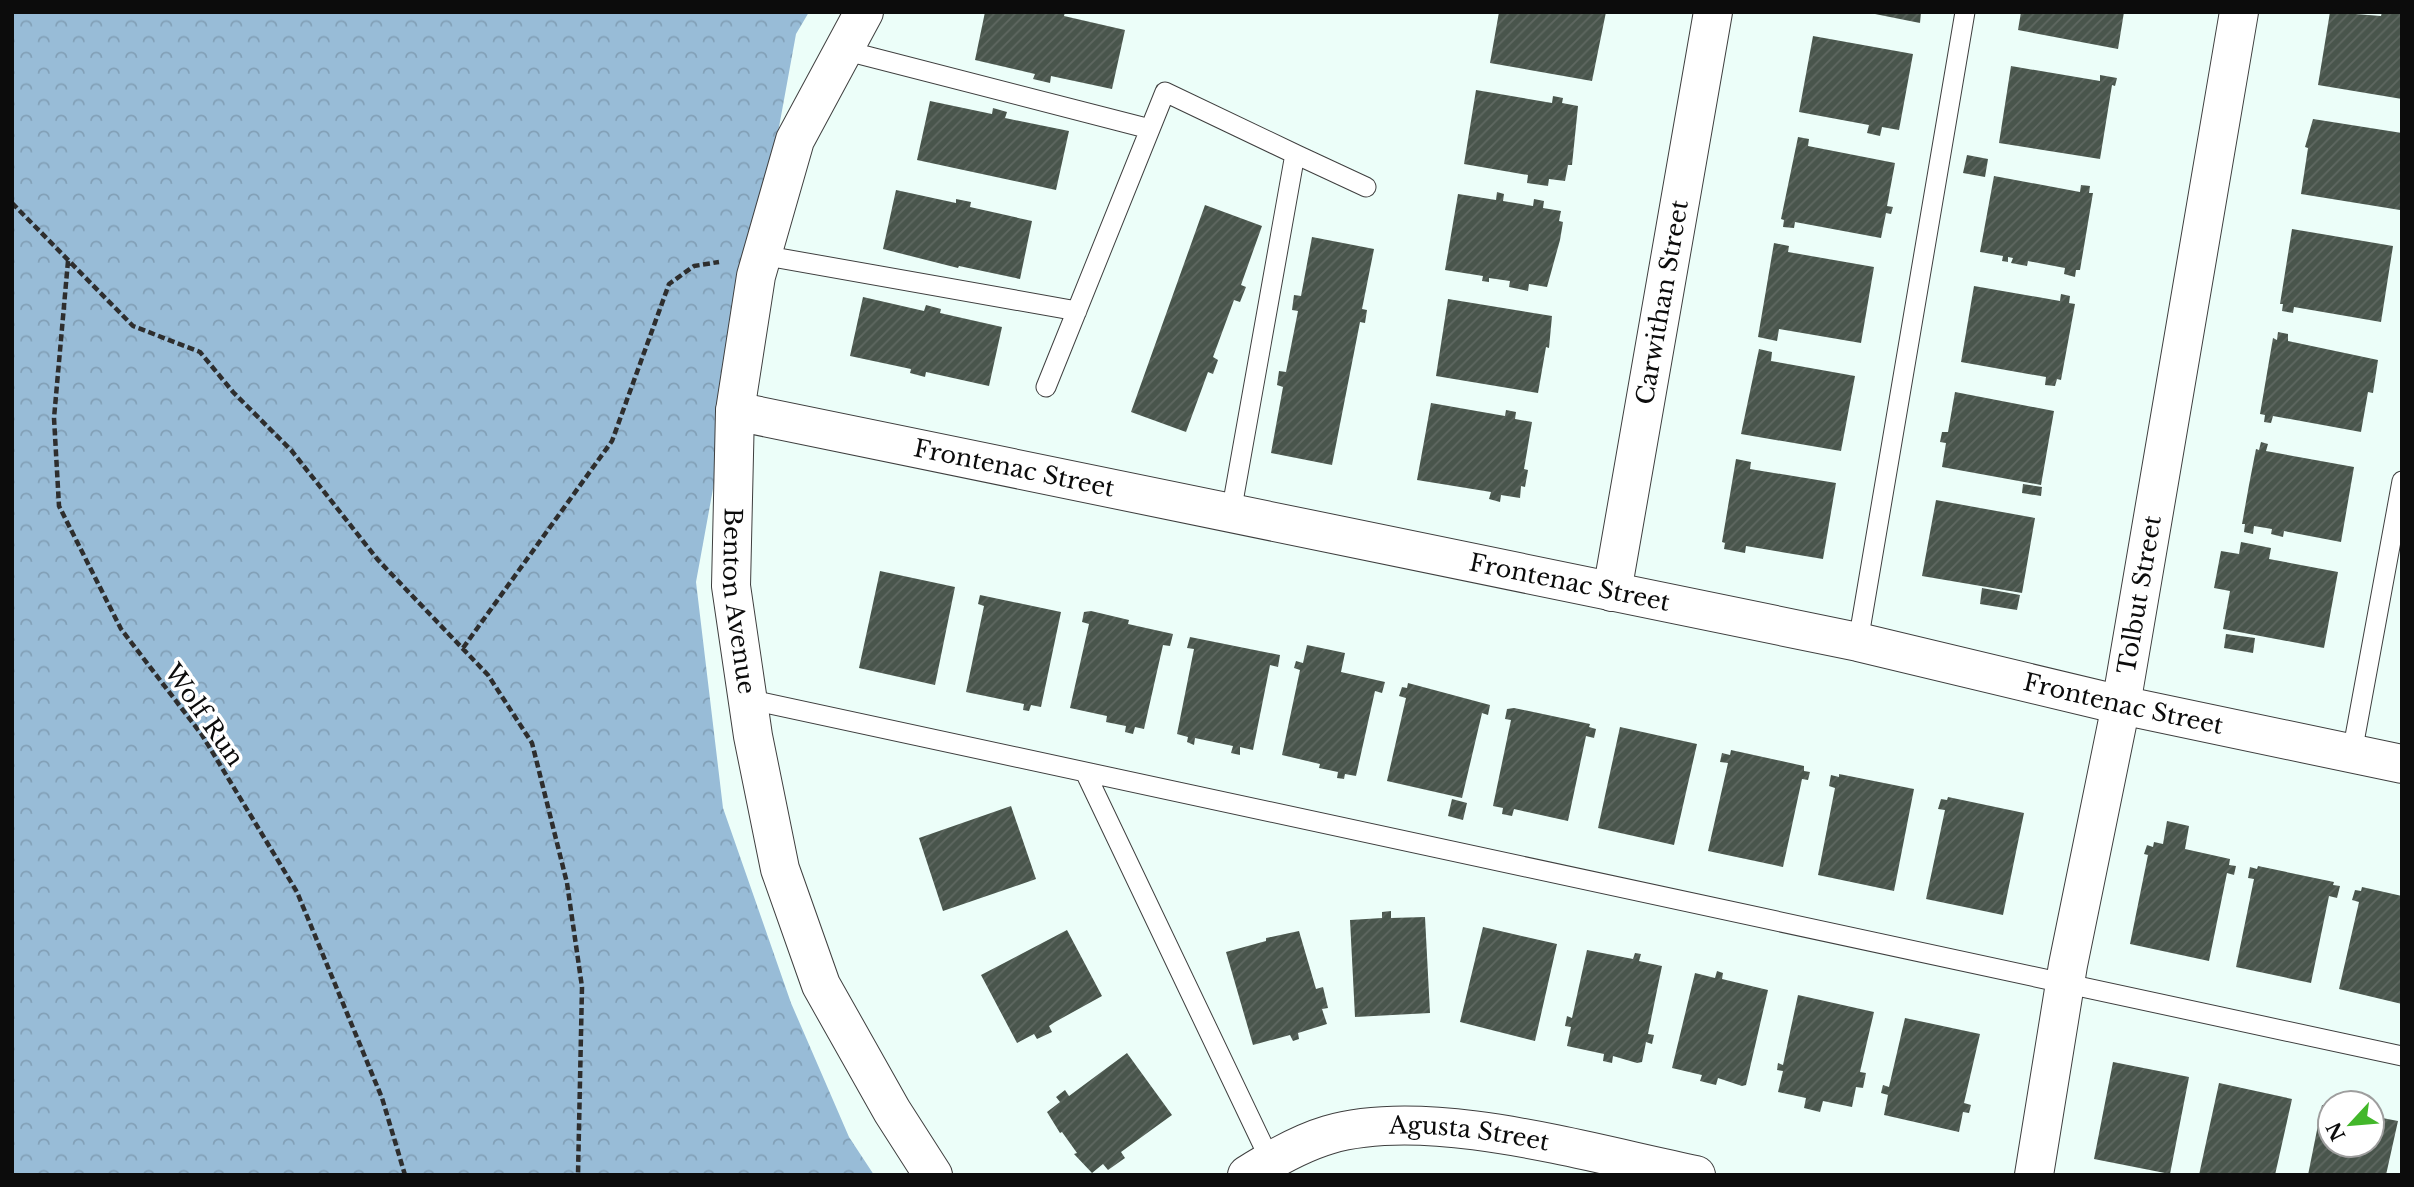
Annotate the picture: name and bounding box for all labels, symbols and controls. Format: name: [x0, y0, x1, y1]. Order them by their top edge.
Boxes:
street label: Carwithan Street: [1630, 198, 1694, 407]
street label: Frontenac Street: [911, 433, 1117, 503]
street label: Benton Avenue: [716, 507, 762, 696]
street label: Tolbut Street: [2112, 513, 2167, 676]
street label: Frontenac Street: [1467, 547, 1672, 617]
street label: Wolf Run: [158, 657, 250, 771]
street label: Frontenac Street: [2021, 667, 2226, 740]
north arrow: [2316, 1089, 2386, 1159]
street label: Agusta Street: [1388, 1110, 1552, 1157]
text: N: [2322, 1118, 2350, 1144]

